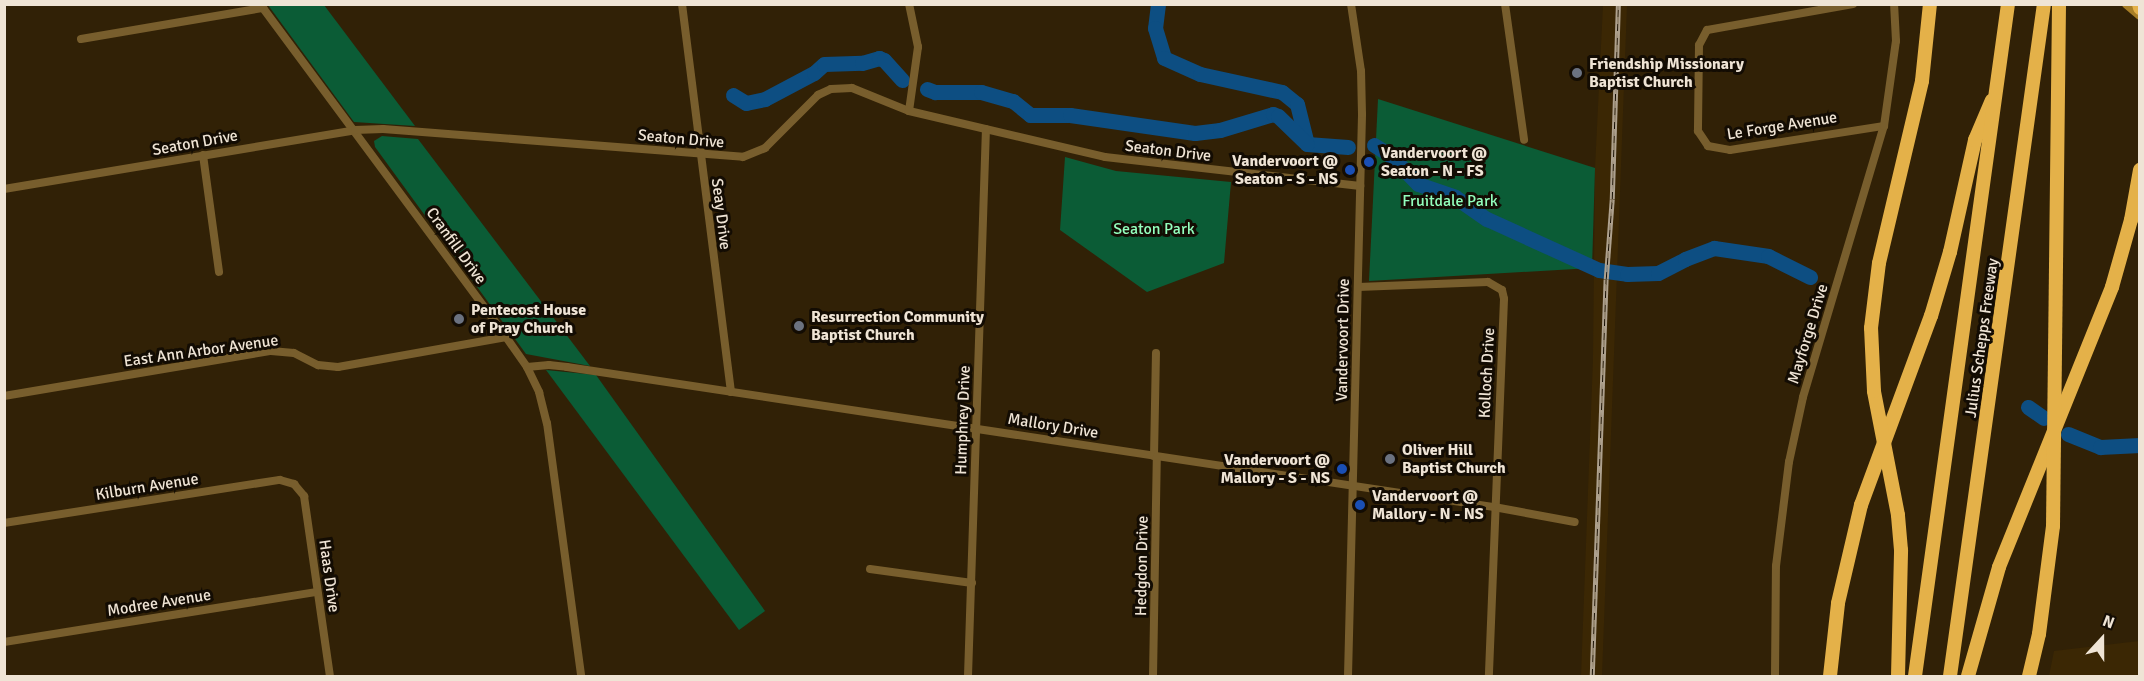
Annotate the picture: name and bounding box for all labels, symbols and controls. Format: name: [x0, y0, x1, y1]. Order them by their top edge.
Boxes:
place label: Friendship Missionary Baptist Church: [1589, 54, 1744, 92]
marker: Friendship Missionary Baptist Church: [1570, 66, 1584, 80]
street label: Le Forge Avenue: [1725, 108, 1839, 144]
street label: Seaton Drive: [151, 126, 239, 160]
street label: Seaton Drive: [637, 126, 725, 152]
street label: Seaton Drive: [1124, 136, 1212, 166]
place label: Vandervoort @ Seaton - N - FS: [1381, 143, 1487, 181]
place label: Vandervoort @ Seaton - S - NS: [1232, 151, 1338, 189]
marker: Vandervoort @ Seaton - N - FS: [1362, 155, 1376, 169]
marker: Vandervoort @ Seaton - S - NS: [1343, 163, 1357, 177]
street label: Seay Drive: [707, 177, 735, 251]
park label: Fruitdale Park: [1402, 191, 1498, 211]
street label: Cranfill Drive: [422, 204, 490, 288]
park label: Seaton Park: [1113, 219, 1195, 239]
street label: Julius Schepps Freeway: [1961, 257, 2003, 419]
street label: Vandervoort Drive: [1332, 278, 1354, 402]
street label: Mayforge Drive: [1784, 282, 1832, 386]
place label: Pentecost House of Pray Church: [471, 300, 586, 338]
place label: Resurrection Community Baptist Church: [811, 307, 984, 345]
marker: Pentecost House of Pray Church: [452, 312, 466, 326]
marker: Resurrection Community Baptist Church: [792, 319, 806, 333]
street label: Kolloch Drive: [1475, 327, 1499, 419]
street label: East Ann Arbor Avenue: [123, 331, 279, 371]
street label: Humphrey Drive: [951, 365, 975, 475]
street label: Mallory Drive: [1006, 409, 1100, 443]
place label: Oliver Hill Baptist Church: [1402, 440, 1506, 478]
place label: Vandervoort @ Mallory - S - NS: [1220, 450, 1330, 488]
marker: Oliver Hill Baptist Church: [1383, 452, 1397, 466]
marker: Vandervoort @ Mallory - S - NS: [1335, 462, 1349, 476]
street label: Kilburn Avenue: [94, 469, 200, 505]
place label: Vandervoort @ Mallory - N - NS: [1372, 486, 1484, 524]
marker: Vandervoort @ Mallory - N - NS: [1353, 498, 1367, 512]
street label: Hedgdon Drive: [1132, 516, 1152, 616]
street label: Haas Drive: [314, 538, 344, 614]
street label: Modree Avenue: [106, 585, 212, 621]
north arrow: [2072, 609, 2132, 669]
text: N: [2100, 611, 2117, 634]

